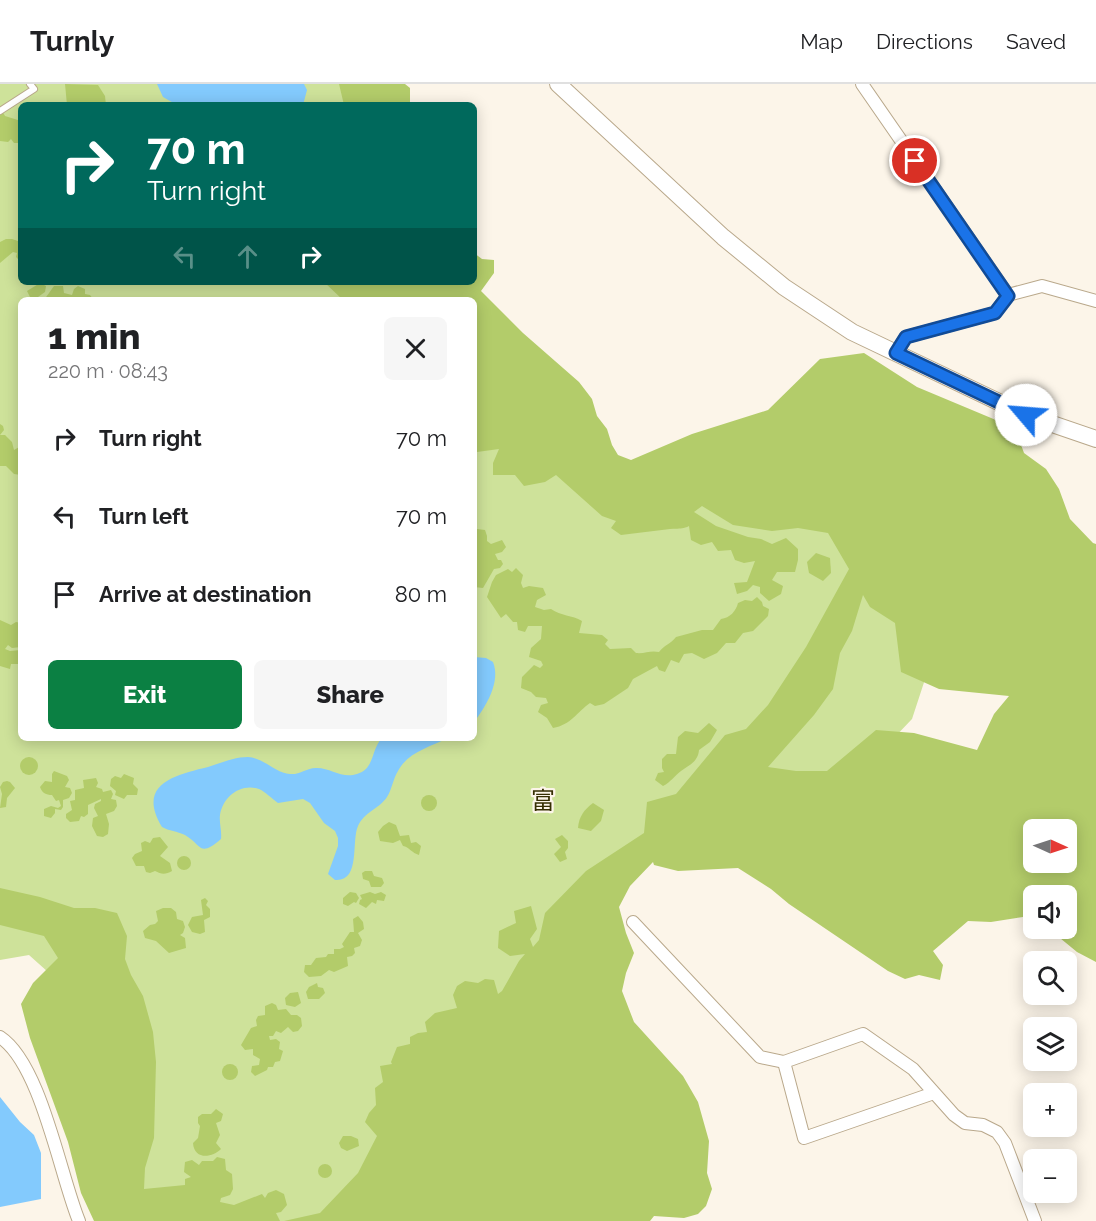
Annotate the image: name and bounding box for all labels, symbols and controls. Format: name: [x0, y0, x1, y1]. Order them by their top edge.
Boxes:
text: Turnly: [30, 25, 114, 58]
text: Map: [800, 29, 843, 54]
text: Directions: [876, 29, 973, 54]
text: Saved: [1006, 29, 1066, 54]
text: 70 m: [147, 125, 246, 174]
icon: right: [48, 126, 126, 204]
pin: [889, 135, 940, 186]
icon: arrive: [898, 144, 931, 177]
text: Turn right: [147, 175, 266, 206]
icon: left: [168, 240, 201, 273]
icon: ahead: [231, 240, 264, 273]
icon: right: [294, 240, 327, 273]
text: 1 min: [48, 315, 140, 357]
button: close: [384, 317, 447, 380]
text: 220 m · 08:43: [48, 359, 168, 383]
position arrow: [994, 383, 1058, 447]
icon: right: [48, 422, 81, 455]
text: Turn right: [99, 425, 202, 451]
text: 70 m: [396, 425, 447, 451]
icon: left: [48, 500, 81, 533]
text: Turn left: [99, 503, 189, 529]
text: 70 m: [396, 503, 447, 529]
icon: arrive: [48, 578, 81, 611]
text: Arrive at destination: [99, 581, 312, 607]
text: 80 m: [395, 581, 447, 607]
button: Exit: [48, 660, 242, 729]
button: Share: [254, 660, 447, 729]
district label: 富: [531, 786, 555, 815]
north arrow: [1023, 819, 1077, 873]
map controls: [1023, 819, 1077, 1203]
button: sound: [1023, 885, 1077, 939]
button: search: [1023, 951, 1077, 1005]
button: layers: [1023, 1017, 1077, 1071]
button: +: [1023, 1083, 1077, 1137]
button: −: [1023, 1149, 1077, 1203]

